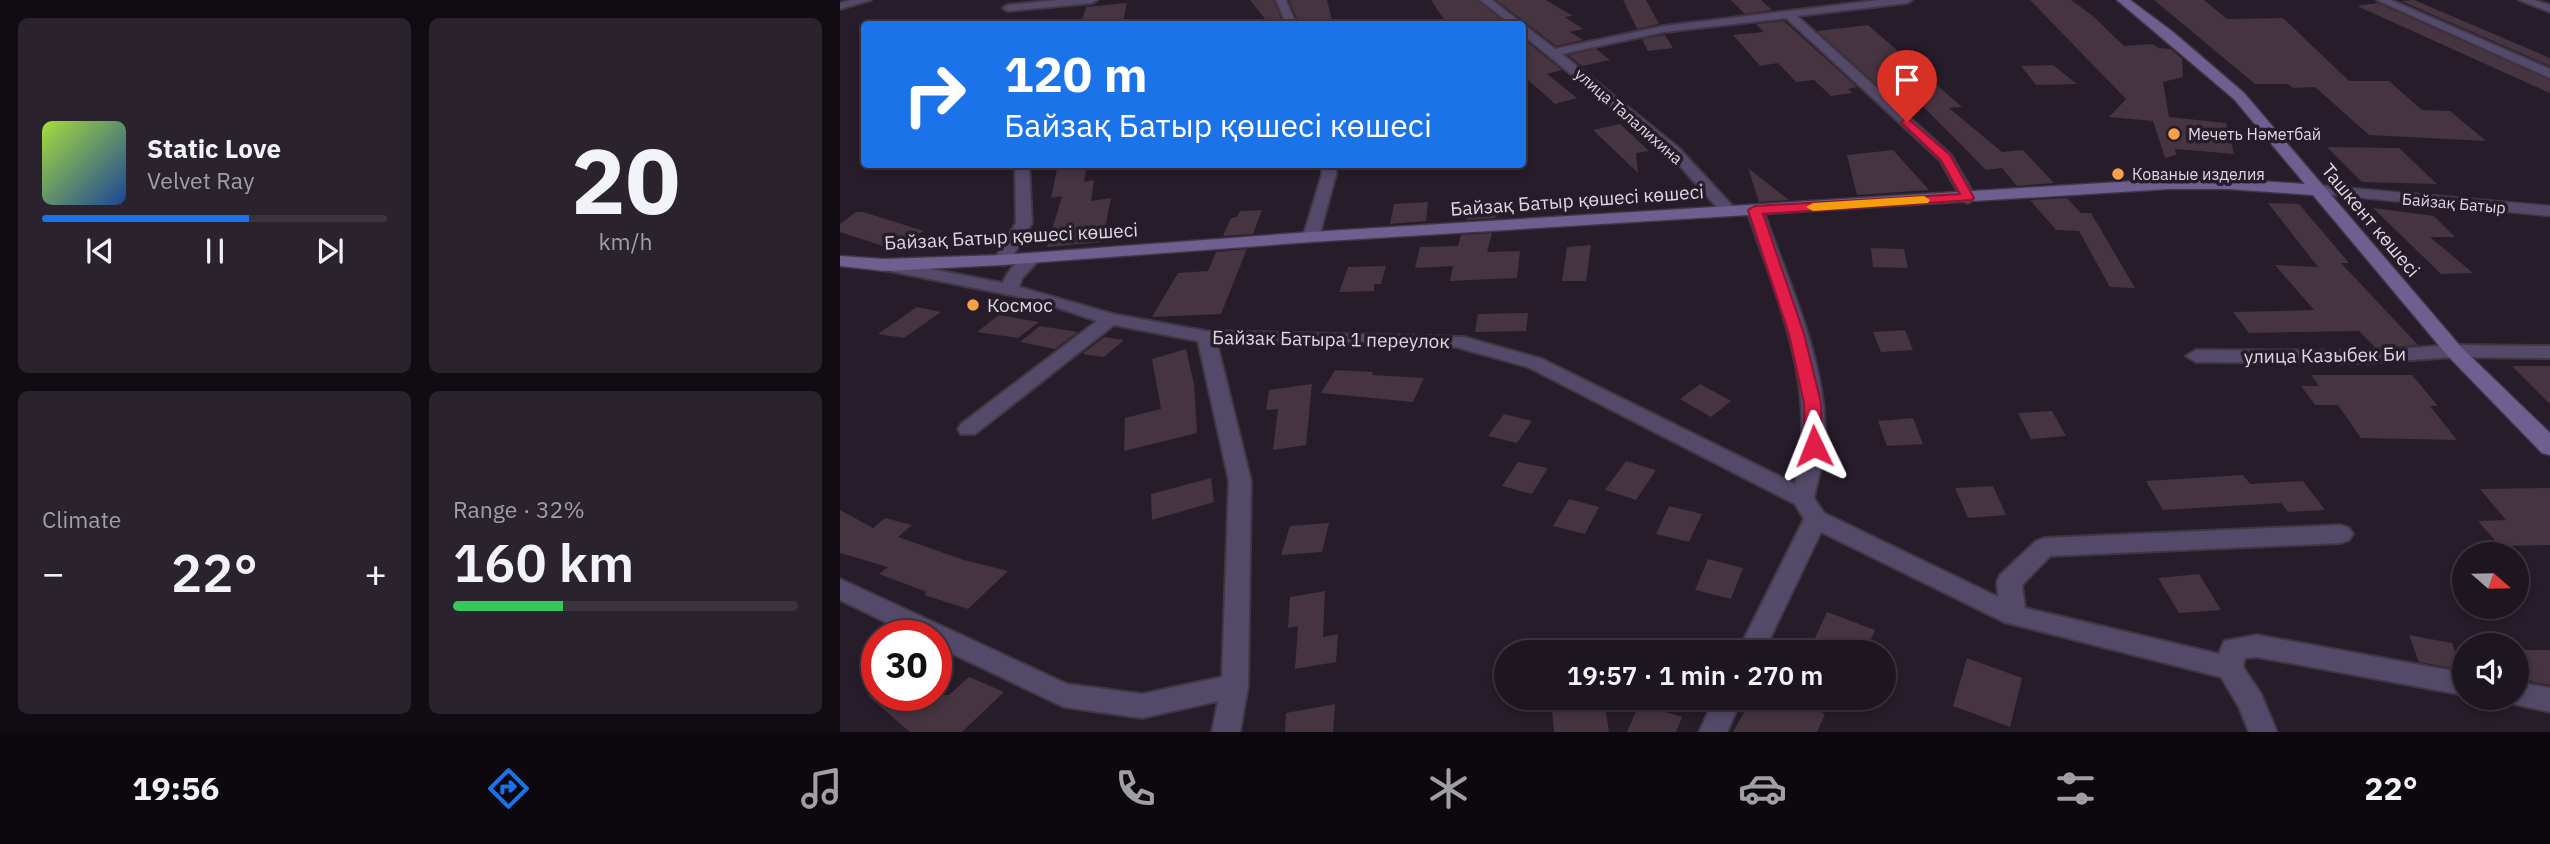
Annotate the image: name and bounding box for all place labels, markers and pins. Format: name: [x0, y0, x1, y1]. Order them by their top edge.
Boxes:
pin: [1877, 50, 1937, 122]
place label: Мечеть Нәметбай: [2188, 124, 2321, 144]
marker: Мечеть Нәметбай: [2166, 126, 2182, 142]
place label: Кованые изделия: [2132, 164, 2265, 184]
marker: Кованые изделия: [2110, 166, 2126, 182]
place label: Космос: [987, 293, 1053, 317]
marker: Космос: [965, 297, 981, 313]

